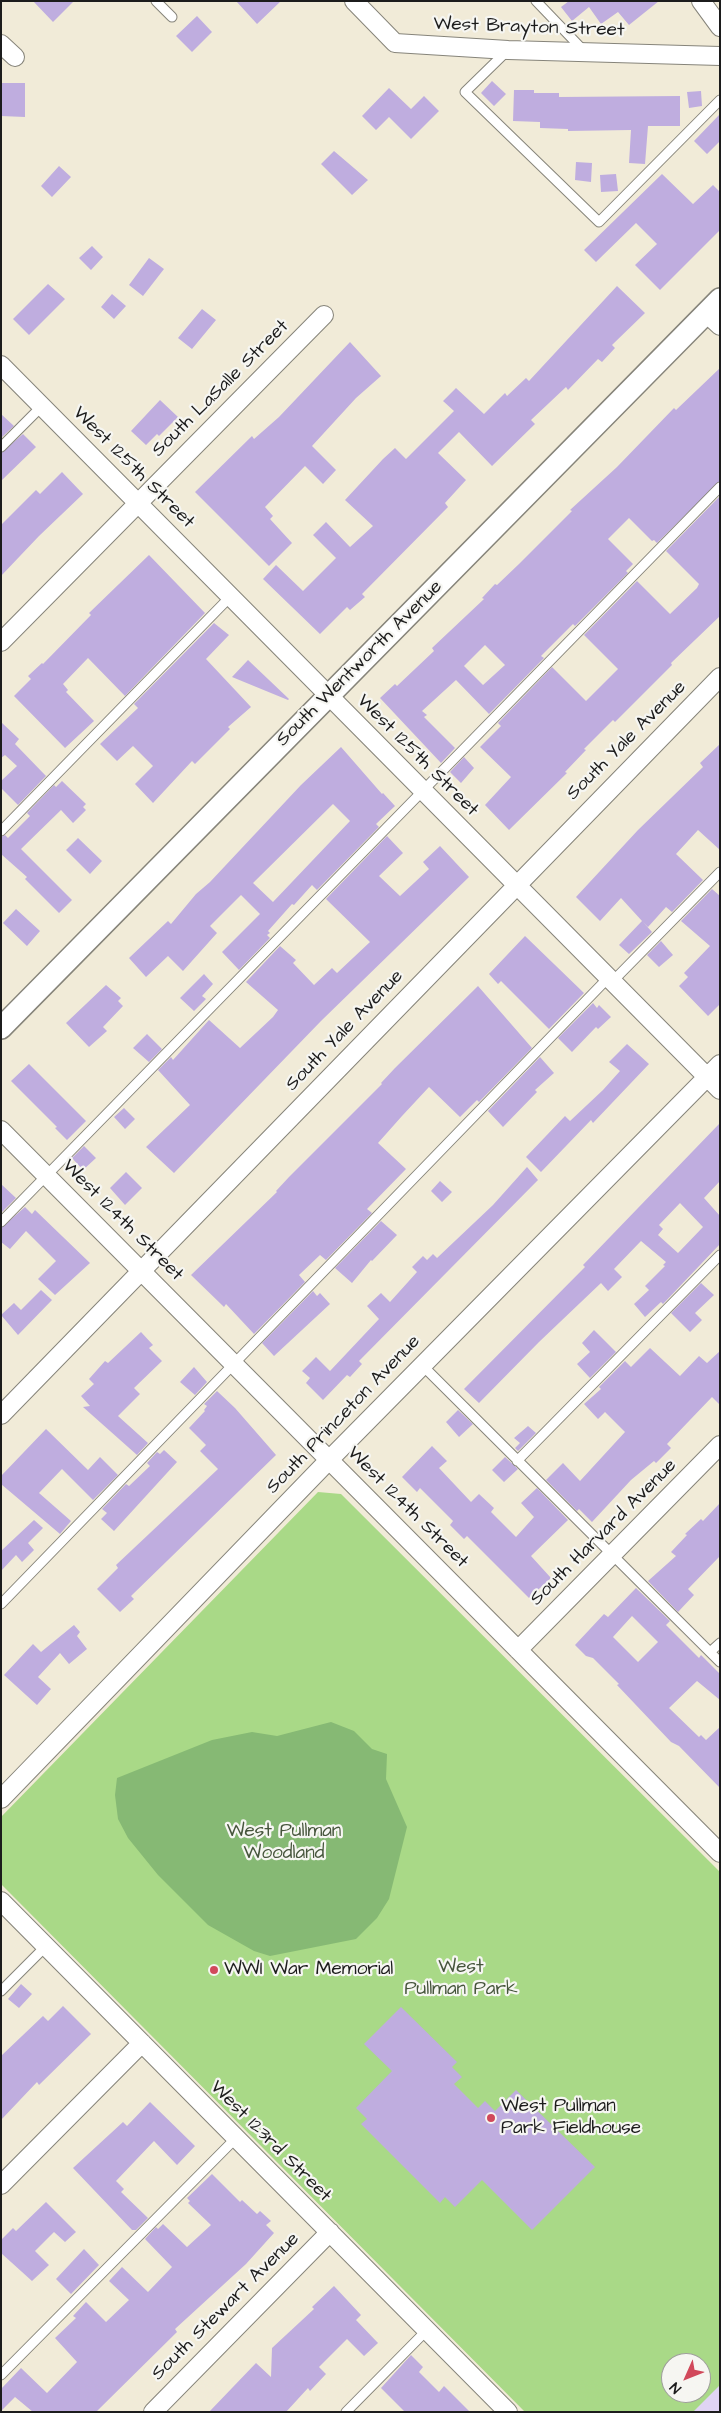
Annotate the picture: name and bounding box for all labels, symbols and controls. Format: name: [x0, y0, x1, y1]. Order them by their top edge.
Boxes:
street label: West Brayton Street: [433, 13, 625, 43]
street label: South LaSalle Street: [148, 316, 294, 462]
street label: West 125th Street: [67, 402, 199, 534]
street label: South Wentworth Avenue: [272, 576, 448, 752]
street label: South Yale Avenue: [562, 676, 692, 806]
street label: West 125th Street: [351, 690, 483, 822]
street label: South Yale Avenue: [281, 966, 409, 1096]
street label: West 124th Street: [56, 1155, 188, 1287]
street label: South Princeton Avenue: [262, 1331, 426, 1499]
street label: West 124th Street: [341, 1442, 473, 1574]
street label: South Harvard Avenue: [526, 1455, 682, 1611]
park label: West Pullman Woodland: [227, 1821, 341, 1865]
park label: West Pullman Park: [404, 1957, 518, 2001]
place label: WWI War Memorial: [224, 1959, 393, 1981]
marker: WWI War Memorial: [208, 1964, 220, 1976]
street label: West 123rd Street: [205, 2077, 335, 2207]
place label: West Pullman Park Fieldhouse: [501, 2096, 641, 2140]
marker: West Pullman Park Fieldhouse: [485, 2112, 497, 2124]
street label: South Stewart Avenue: [147, 2228, 305, 2386]
north arrow: [661, 2353, 711, 2403]
text: N: [666, 2378, 686, 2398]

